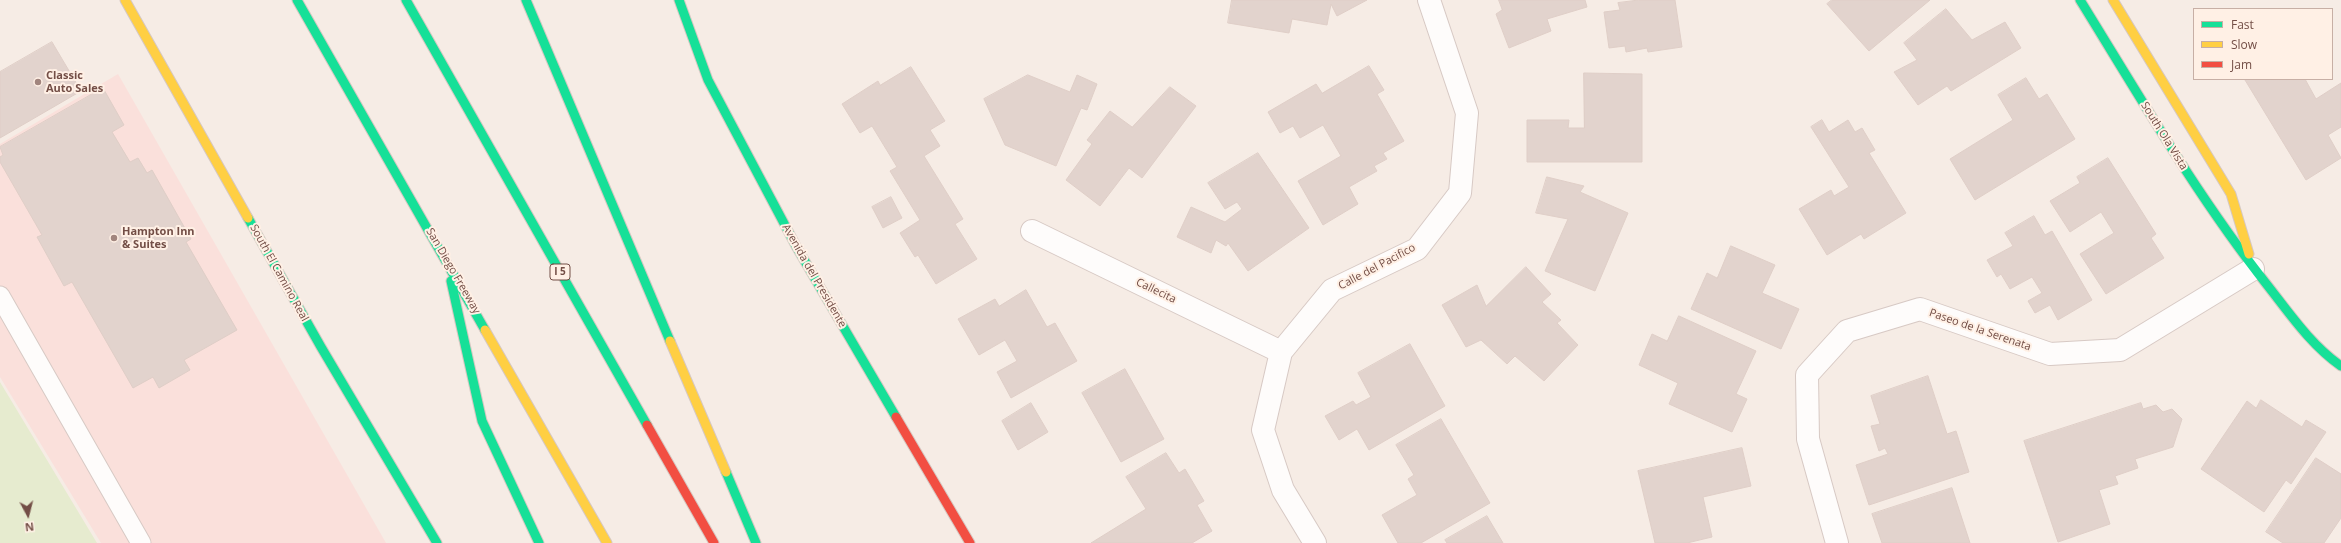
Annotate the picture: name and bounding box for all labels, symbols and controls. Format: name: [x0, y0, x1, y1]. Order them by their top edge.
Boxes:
legend: [2193, 8, 2333, 80]
text: Fast: [2231, 16, 2254, 33]
text: Slow: [2231, 36, 2257, 53]
text: Jam: [2231, 56, 2252, 73]
place label: Classic Auto Sales: [46, 69, 103, 95]
marker: Classic Auto Sales: [33, 77, 43, 87]
street label: South Ola Vista: [2138, 99, 2190, 173]
street label: South El Camino Real: [247, 222, 311, 324]
street label: Avenida del Presidente: [779, 222, 849, 330]
place label: Hampton Inn & Suites: [122, 225, 195, 251]
street label: San Diego Freeway: [423, 226, 483, 316]
marker: Hampton Inn & Suites: [109, 233, 119, 243]
street label: Calle del Pacifico: [1336, 241, 1418, 293]
road number: I 5: [550, 264, 570, 280]
street label: Callecita: [1134, 276, 1178, 306]
street label: Paseo de la Serenata: [1927, 306, 2033, 354]
north arrow: [8, 495, 48, 535]
text: N: [24, 519, 35, 535]

